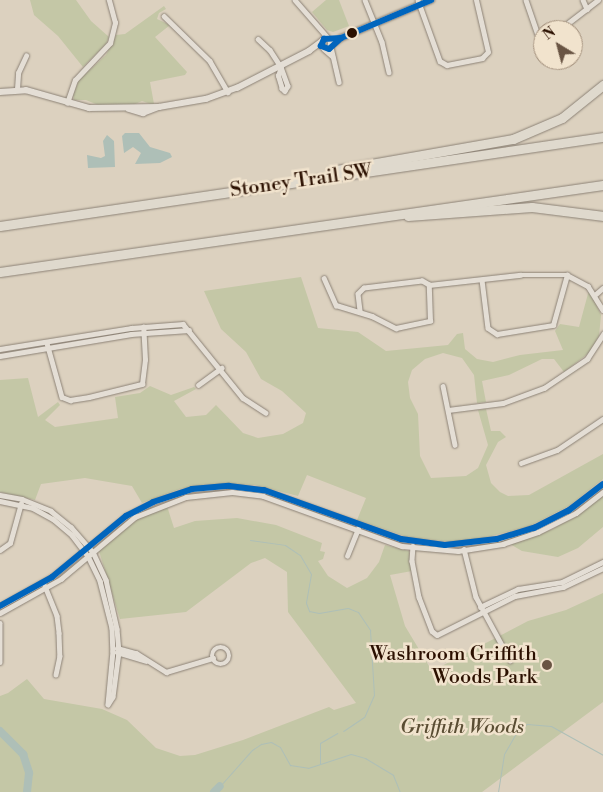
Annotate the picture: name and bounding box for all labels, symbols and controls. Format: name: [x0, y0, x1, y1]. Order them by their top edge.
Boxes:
north arrow: [533, 20, 583, 70]
text: N: [540, 23, 559, 44]
unlabelled marker: [347, 28, 357, 38]
street label: Stoney Trail SW: [229, 159, 373, 203]
place label: Washroom Griffith Woods Park: [370, 642, 537, 689]
marker: Washroom Griffith Woods Park: [541, 659, 553, 671]
park label: Griffith Woods: [400, 715, 524, 739]

